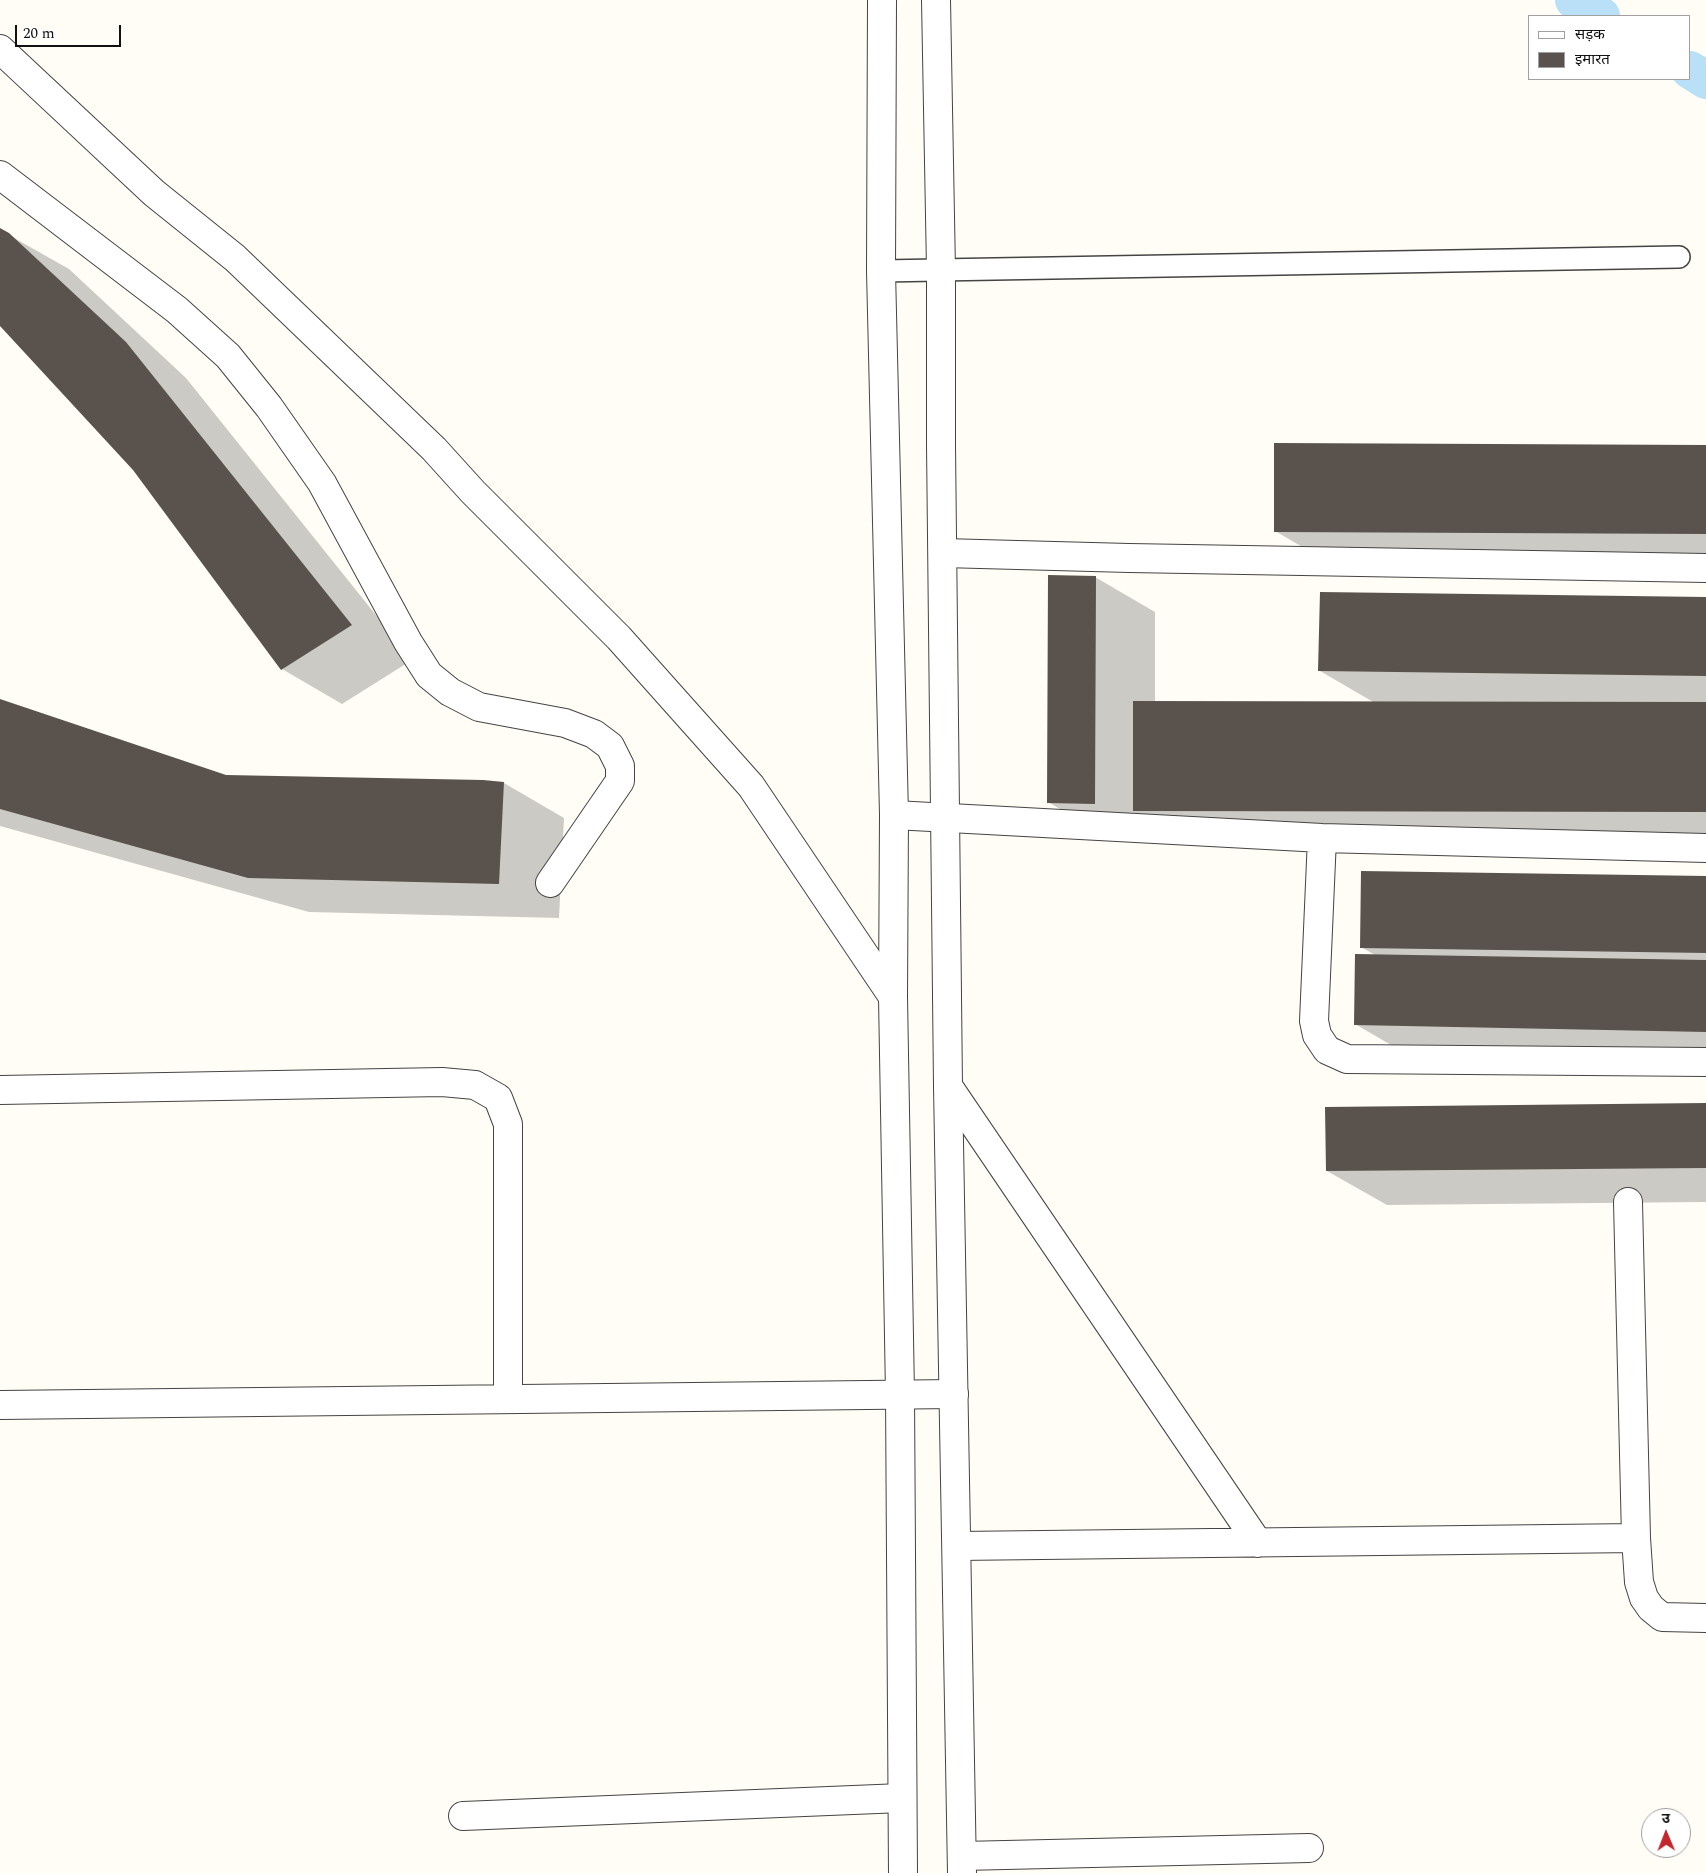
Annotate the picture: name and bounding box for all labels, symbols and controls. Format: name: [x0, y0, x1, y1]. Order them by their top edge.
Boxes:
scale bar: [18, 15, 124, 47]
legend: [1528, 15, 1691, 80]
text: 20 m: [23, 22, 55, 45]
text: सड़क: [1575, 23, 1605, 46]
text: इमारत: [1575, 48, 1610, 71]
north arrow: [1641, 1808, 1691, 1858]
text: उ: [1661, 1808, 1670, 1829]

